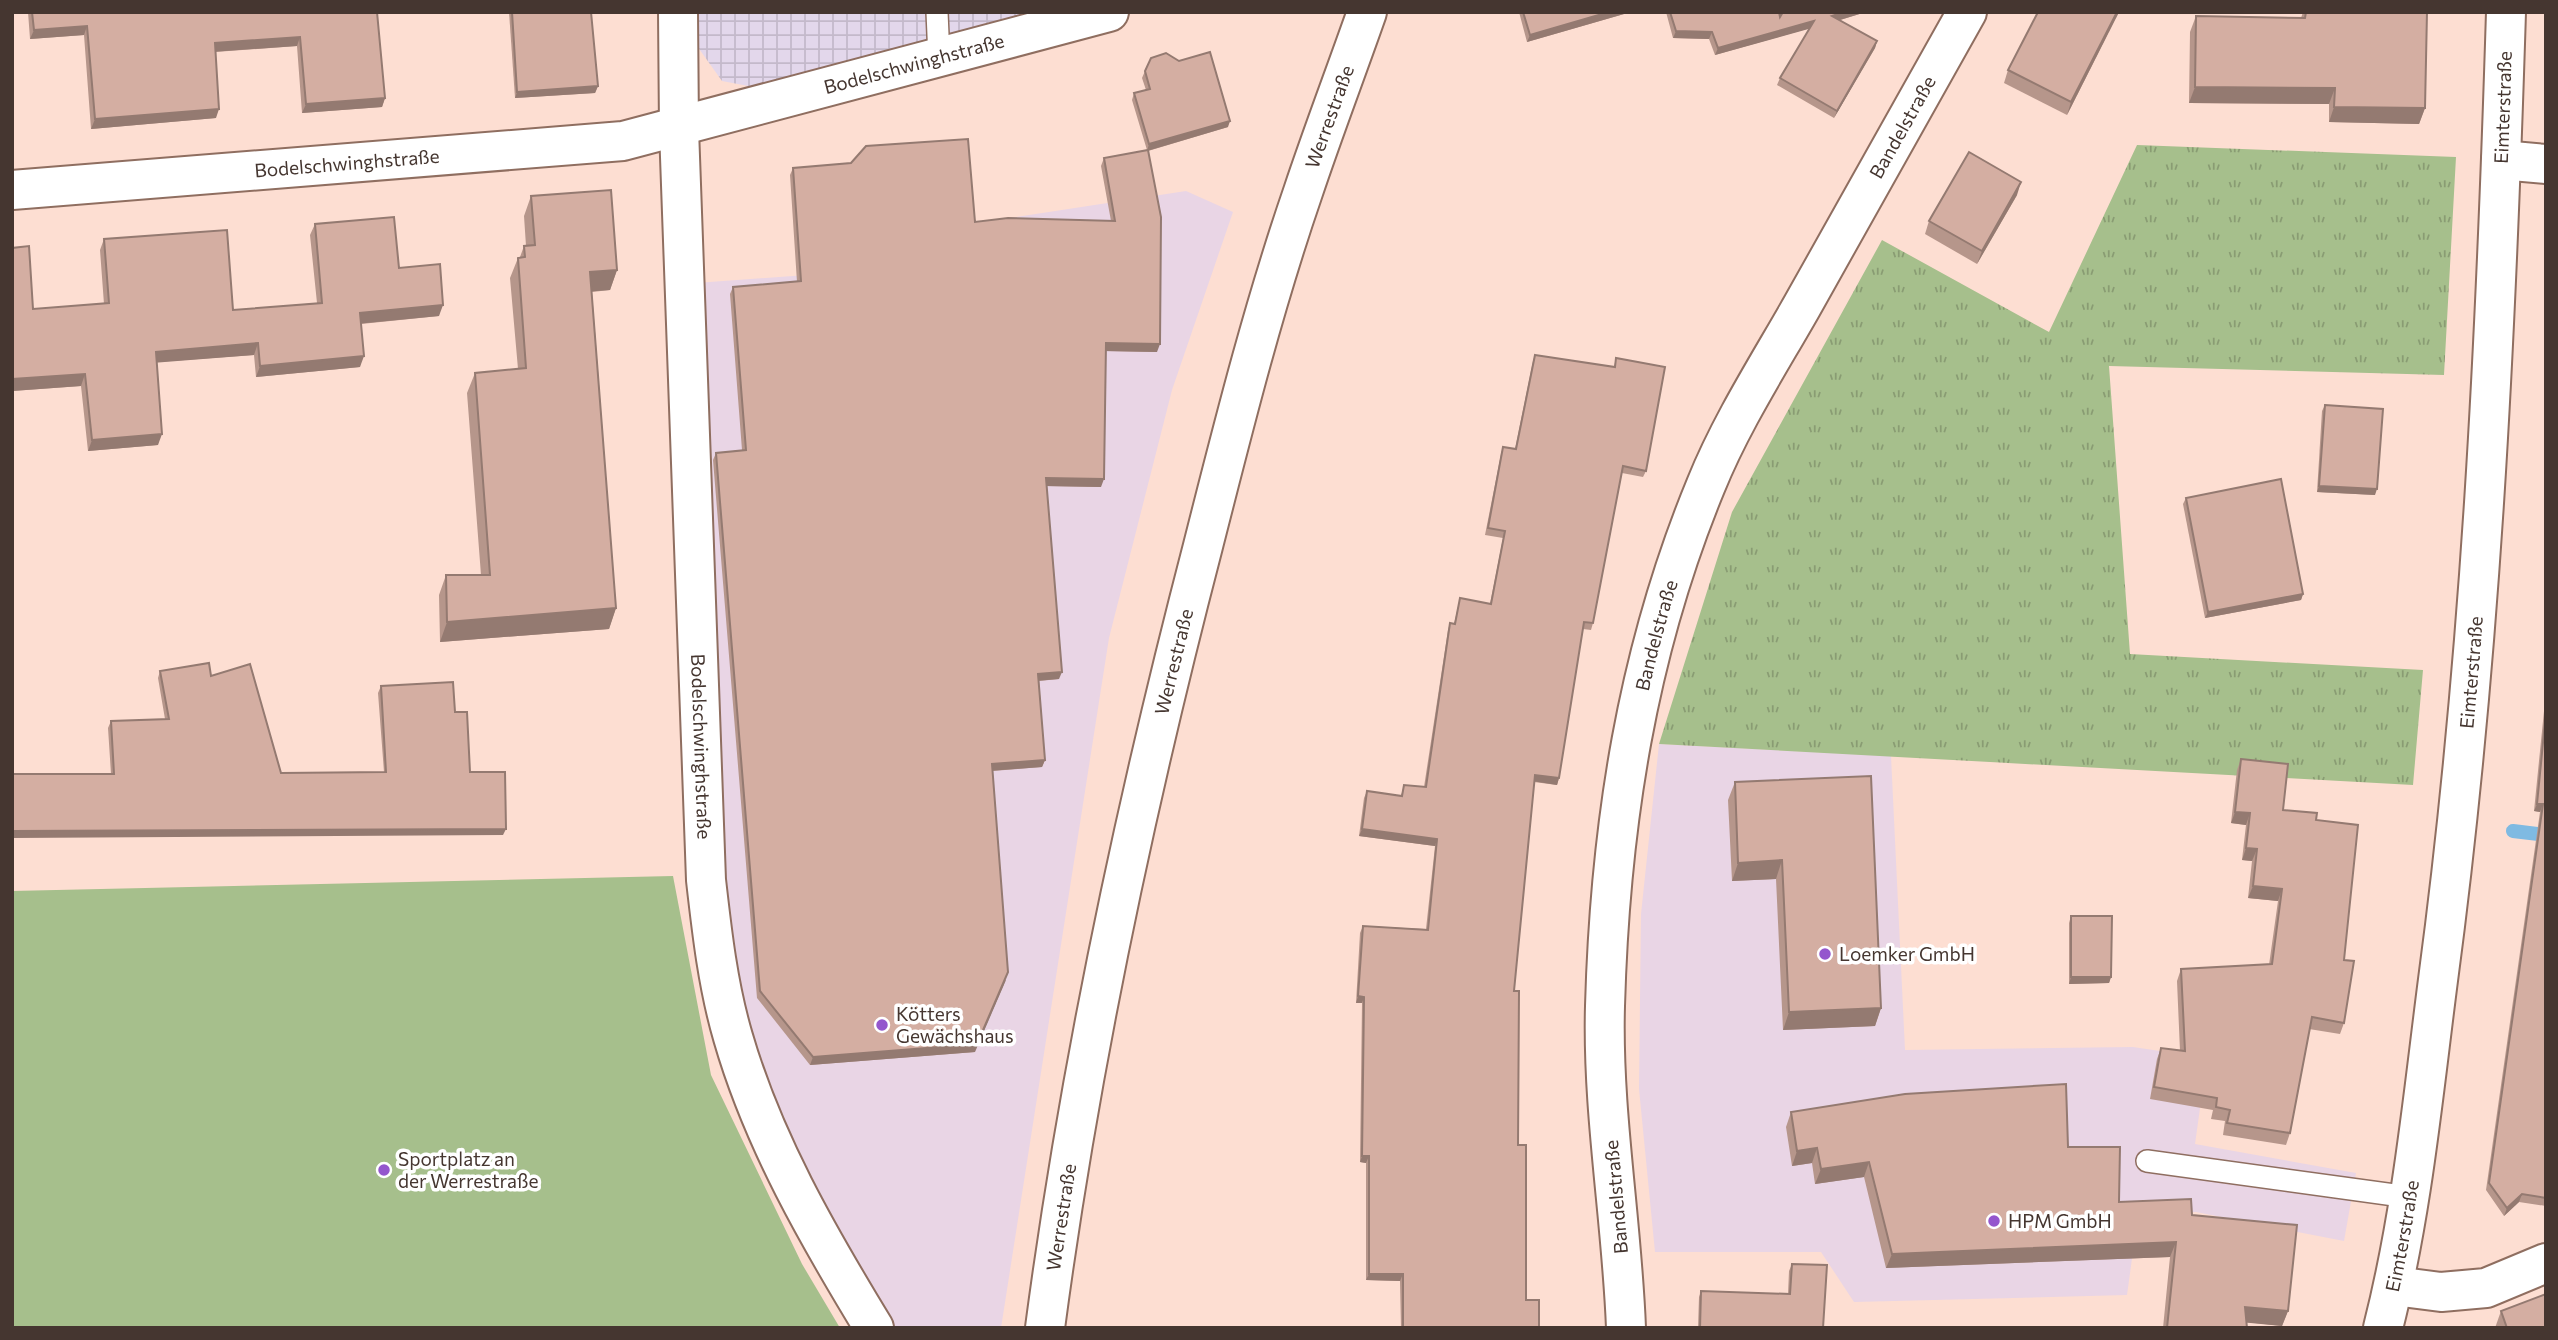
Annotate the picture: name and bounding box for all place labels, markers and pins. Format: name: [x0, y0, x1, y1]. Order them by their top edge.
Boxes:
place label: Loemker GmbH: [1839, 942, 1975, 965]
marker: Loemker GmbH: [1817, 946, 1833, 962]
place label: Kötters Gewächshaus: [896, 1002, 1014, 1047]
marker: Kötters Gewächshaus: [874, 1017, 890, 1033]
place label: Sportplatz an der Werrestraße: [398, 1147, 538, 1192]
marker: Sportplatz an der Werrestraße: [376, 1162, 392, 1178]
place label: HPM GmbH: [2008, 1209, 2112, 1232]
marker: HPM GmbH: [1986, 1213, 2002, 1229]

